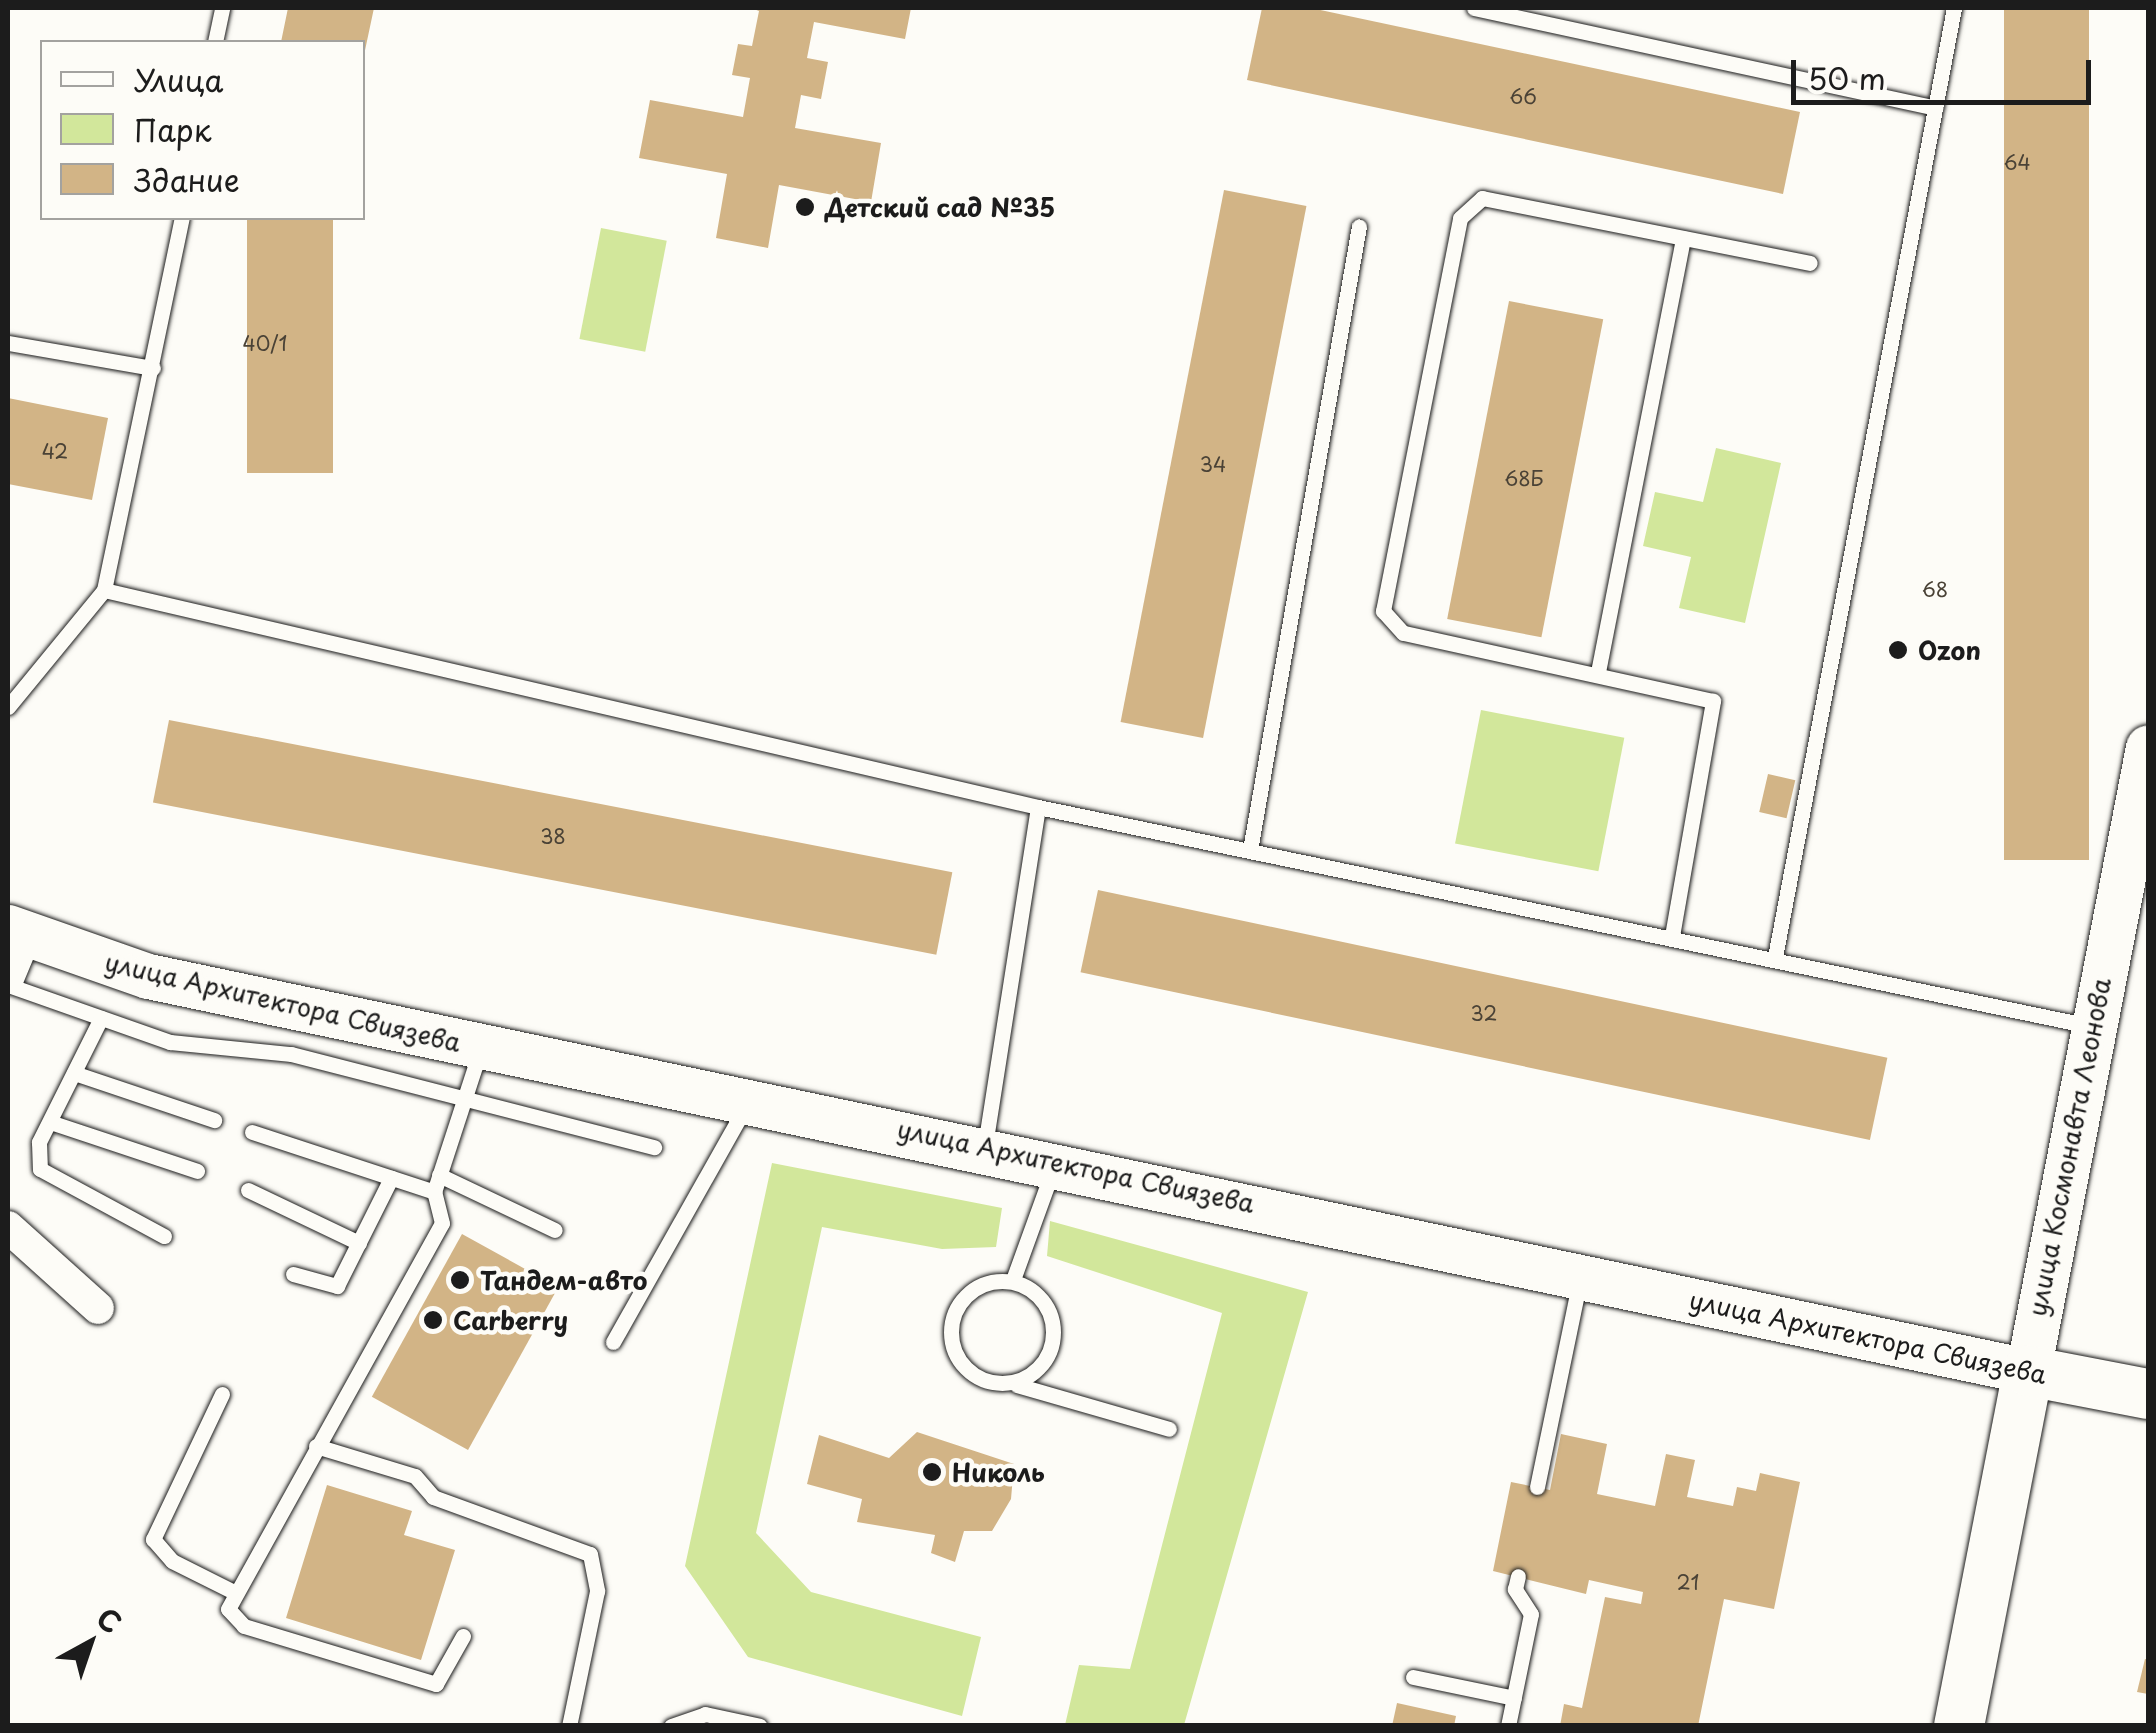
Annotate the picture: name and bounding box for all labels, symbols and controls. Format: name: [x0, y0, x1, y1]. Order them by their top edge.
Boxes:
legend: [40, 40, 365, 220]
scale bar: [1796, 40, 2096, 102]
text: 50 m: [1808, 55, 1886, 100]
text: Улица: [134, 57, 223, 102]
house number: 66: [1509, 84, 1537, 108]
text: Парк: [134, 107, 211, 152]
house number: 64: [2003, 150, 2031, 174]
text: Здание: [134, 157, 240, 202]
place label: Детский сад №35: [825, 192, 1056, 222]
marker: Детский сад №35: [794, 196, 816, 218]
house number: 40/1: [243, 331, 287, 355]
house number: 42: [42, 439, 68, 463]
house number: 34: [1200, 452, 1226, 476]
house number: 68Б: [1504, 466, 1544, 490]
house number: 68: [1922, 577, 1948, 601]
place label: Ozon: [1918, 635, 1981, 665]
marker: Ozon: [1887, 639, 1909, 661]
house number: 38: [540, 824, 566, 848]
street label: улица Архитектора Свиязева: [101, 946, 465, 1058]
street label: улица Космонавта Леонова: [2021, 975, 2117, 1319]
house number: 32: [1471, 1001, 1497, 1025]
street label: улица Архитектора Свиязева: [893, 1113, 1259, 1219]
place label: Тандем-авто: [480, 1265, 648, 1295]
marker: Тандем-авто: [449, 1269, 471, 1291]
street label: улица Архитектора Свиязева: [1685, 1284, 2051, 1390]
place label: Carberry: [453, 1305, 568, 1335]
marker: Carberry: [422, 1309, 444, 1331]
place label: Николь: [952, 1457, 1045, 1487]
marker: Николь: [921, 1461, 943, 1483]
house number: 21: [1676, 1570, 1700, 1594]
north arrow: [40, 1593, 140, 1693]
text: С: [88, 1596, 131, 1643]

